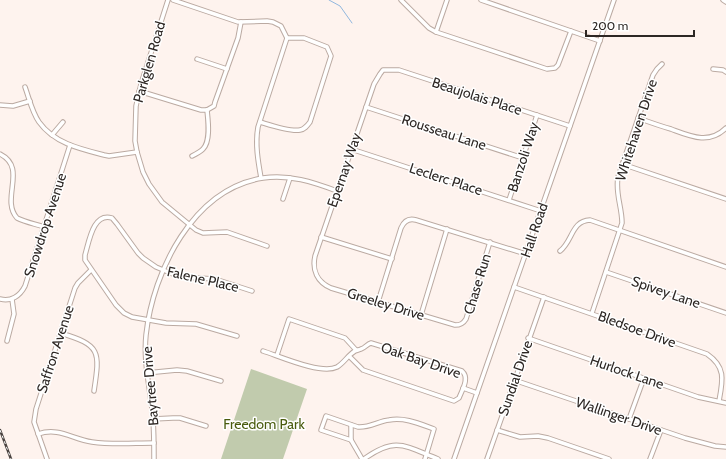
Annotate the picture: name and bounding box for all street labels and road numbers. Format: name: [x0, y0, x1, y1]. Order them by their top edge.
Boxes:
street label: Parkglen Road: [129, 19, 169, 105]
street label: Beaujolais Place: [430, 73, 524, 119]
street label: Whitehaven Drive: [611, 77, 661, 183]
street label: Rousseau Lane: [399, 110, 489, 154]
street label: Banzoli Way: [503, 120, 543, 194]
street label: Epernay Way: [323, 130, 365, 210]
street label: Leclerc Place: [407, 159, 485, 199]
street label: Snowdrop Avenue: [20, 171, 70, 279]
street label: Hall Road: [516, 200, 552, 260]
street label: Chase Run: [459, 251, 495, 317]
street label: Falene Place: [165, 262, 241, 296]
street label: Spivey Lane: [629, 272, 703, 312]
street label: Greeley Drive: [345, 284, 427, 324]
street label: Saffron Avenue: [32, 303, 78, 395]
street label: Bledsoe Drive: [596, 307, 678, 351]
street label: Oak Bay Drive: [379, 338, 463, 382]
street label: Sundial Drive: [494, 338, 536, 418]
street label: Baytree Drive: [138, 346, 162, 426]
street label: Hurlock Lane: [588, 351, 666, 393]
street label: Wallinger Drive: [574, 393, 664, 439]

